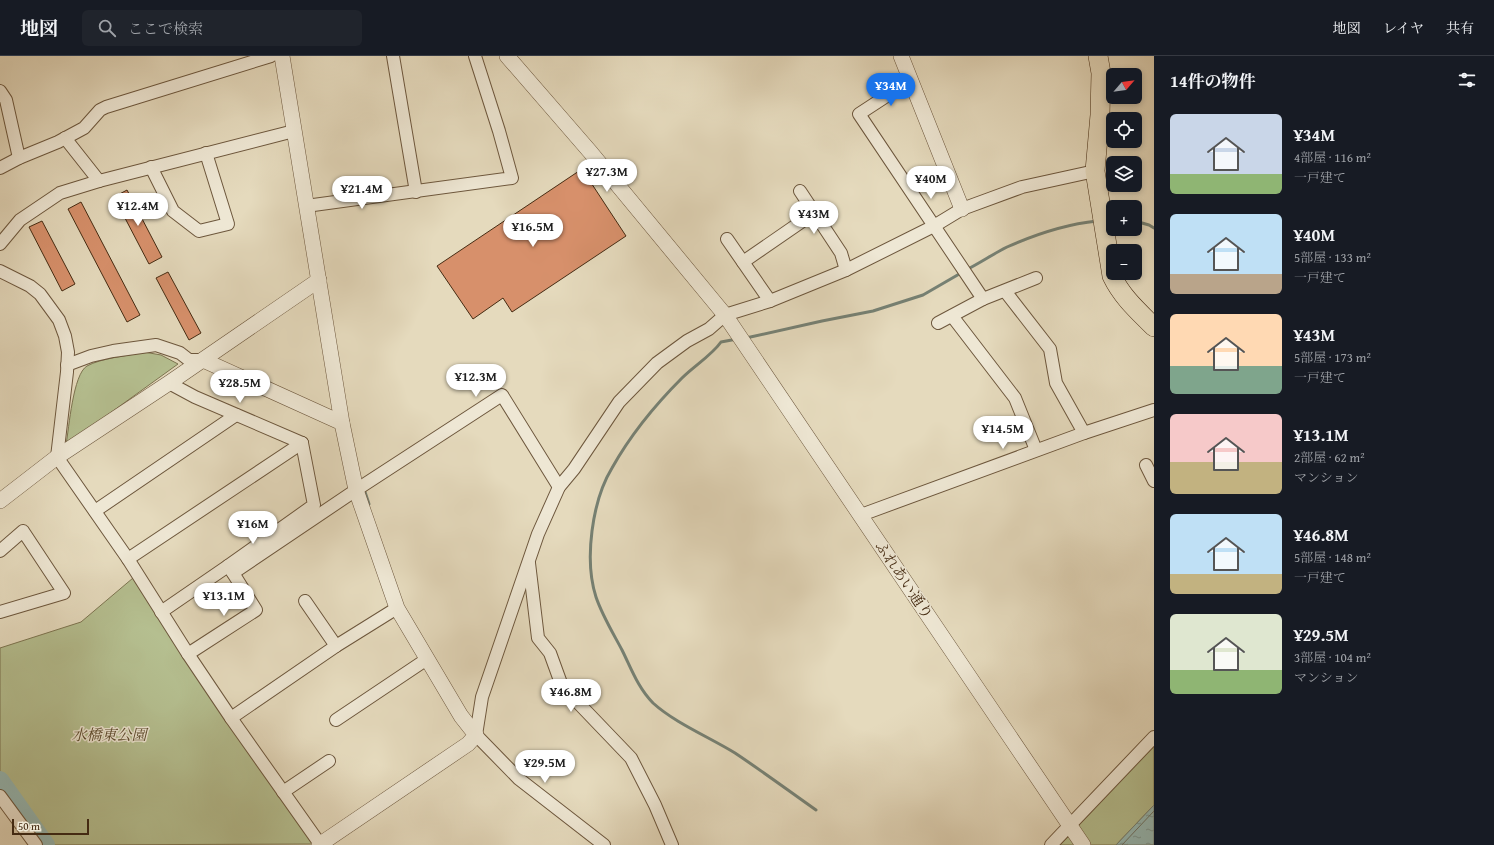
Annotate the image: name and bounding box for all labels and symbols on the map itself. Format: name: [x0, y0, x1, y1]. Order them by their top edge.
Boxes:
north arrow: [1106, 68, 1142, 104]
pin: ¥34M: [867, 73, 915, 107]
pin: ¥27.3M: [574, 159, 640, 193]
pin: ¥40M: [907, 166, 955, 200]
pin: ¥21.4M: [329, 176, 395, 210]
pin: ¥12.4M: [105, 193, 171, 227]
pin: ¥43M: [790, 201, 838, 235]
pin: ¥16.5M: [500, 214, 566, 248]
pin: ¥12.3M: [443, 364, 509, 398]
pin: ¥28.5M: [207, 370, 273, 404]
pin: ¥14.5M: [970, 416, 1036, 450]
pin: ¥16M: [229, 511, 277, 545]
street label: ふれあい通り: [871, 537, 938, 623]
pin: ¥13.1M: [191, 583, 257, 617]
pin: ¥46.8M: [538, 679, 604, 713]
park label: 水橋東公園: [71, 724, 149, 745]
pin: ¥29.5M: [512, 750, 578, 784]
scale bar: [12, 817, 89, 836]

